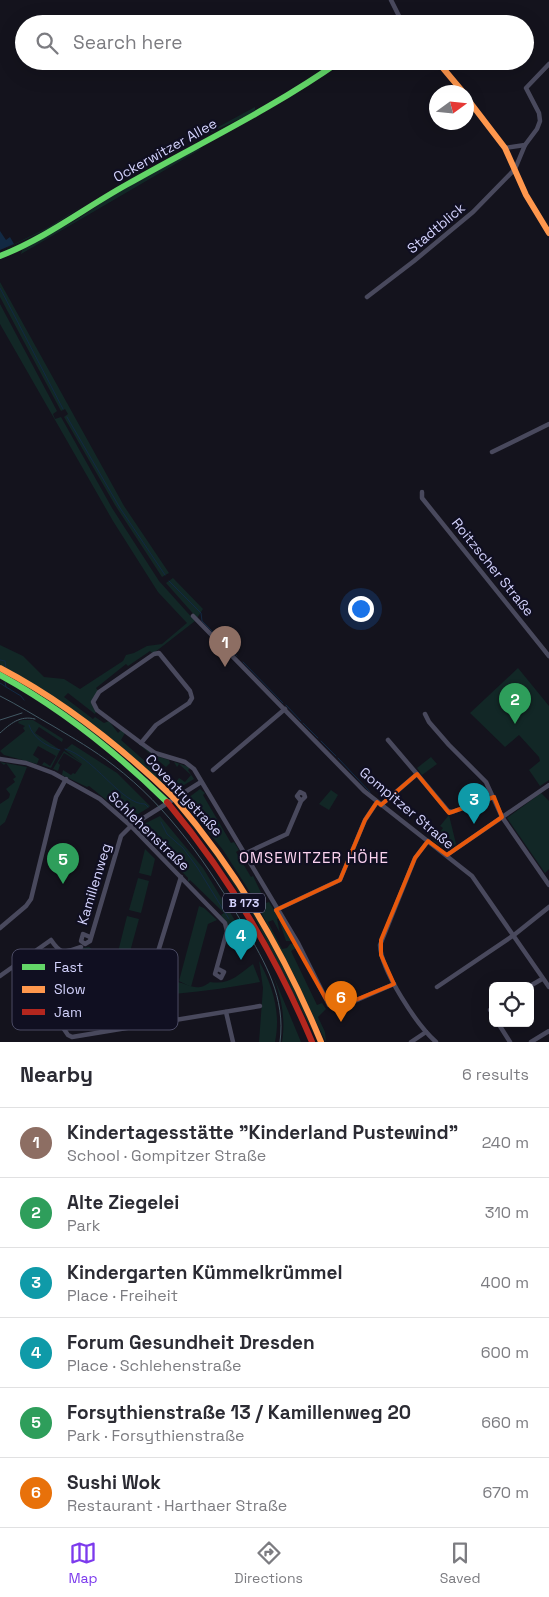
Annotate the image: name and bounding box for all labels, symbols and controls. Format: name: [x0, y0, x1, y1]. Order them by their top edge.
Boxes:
search box: [15, 15, 534, 70]
icon: search: [33, 29, 61, 57]
text: Search here: [73, 30, 183, 55]
north arrow: [429, 85, 474, 130]
street label: Ockerwitzer Allee: [110, 114, 220, 186]
street label: Stadtblick: [403, 198, 469, 257]
street label: Roitzscher Straße: [448, 514, 538, 620]
your location: [348, 596, 374, 622]
pin: 1: [209, 626, 241, 667]
pin: 2: [499, 683, 531, 724]
street label: Coventrystraße: [141, 750, 227, 840]
street label: Gompitzer Straße: [356, 763, 458, 853]
pin: 3: [458, 783, 490, 824]
street label: Schlehenstraße: [104, 788, 194, 874]
street label: Kamillenweg: [73, 841, 115, 927]
pin: 5: [47, 843, 79, 884]
district label: OMSEWITZER HÖHE: [239, 848, 389, 867]
road number: B 173: [223, 894, 265, 912]
pin: 4: [225, 919, 257, 960]
legend: [12, 949, 178, 1030]
text: Fast: [54, 958, 83, 976]
text: Slow: [54, 980, 86, 998]
pin: 6: [325, 981, 357, 1022]
map controls: [489, 982, 534, 1027]
button: locate: [489, 982, 534, 1027]
text: Jam: [54, 1003, 82, 1021]
text: Nearby: [20, 1061, 93, 1088]
text: 6 results: [462, 1064, 529, 1085]
text: Kindertagesstätte "Kinderland Pustewind": [67, 1120, 458, 1145]
text: 1: [32, 1132, 40, 1153]
text: 240 m: [482, 1132, 529, 1153]
text: School · Gompitzer Straße: [67, 1145, 266, 1166]
text: Alte Ziegelei: [67, 1190, 179, 1215]
text: 2: [31, 1202, 41, 1223]
text: 310 m: [485, 1202, 529, 1223]
text: Park: [67, 1215, 100, 1236]
text: Kindergarten Kümmelkrümmel: [67, 1260, 343, 1285]
text: 3: [31, 1272, 41, 1293]
text: 400 m: [481, 1272, 529, 1293]
text: Place · Freiheit: [67, 1285, 178, 1306]
text: Forum Gesundheit Dresden: [67, 1330, 315, 1355]
text: 4: [31, 1342, 41, 1363]
text: 600 m: [481, 1342, 529, 1363]
text: Place · Schlehenstraße: [67, 1355, 242, 1376]
text: Forsythienstraße 13 / Kamillenweg 20: [67, 1400, 411, 1425]
text: 5: [31, 1412, 41, 1433]
text: 660 m: [481, 1412, 529, 1433]
text: Park · Forsythienstraße: [67, 1425, 244, 1446]
text: Sushi Wok: [67, 1470, 161, 1495]
text: 6: [31, 1482, 41, 1503]
text: 670 m: [482, 1482, 529, 1503]
text: Restaurant · Harthaer Straße: [67, 1495, 287, 1516]
tab: Map: [68, 1539, 98, 1587]
tab: Directions: [234, 1539, 303, 1587]
tab: Saved: [440, 1539, 481, 1587]

